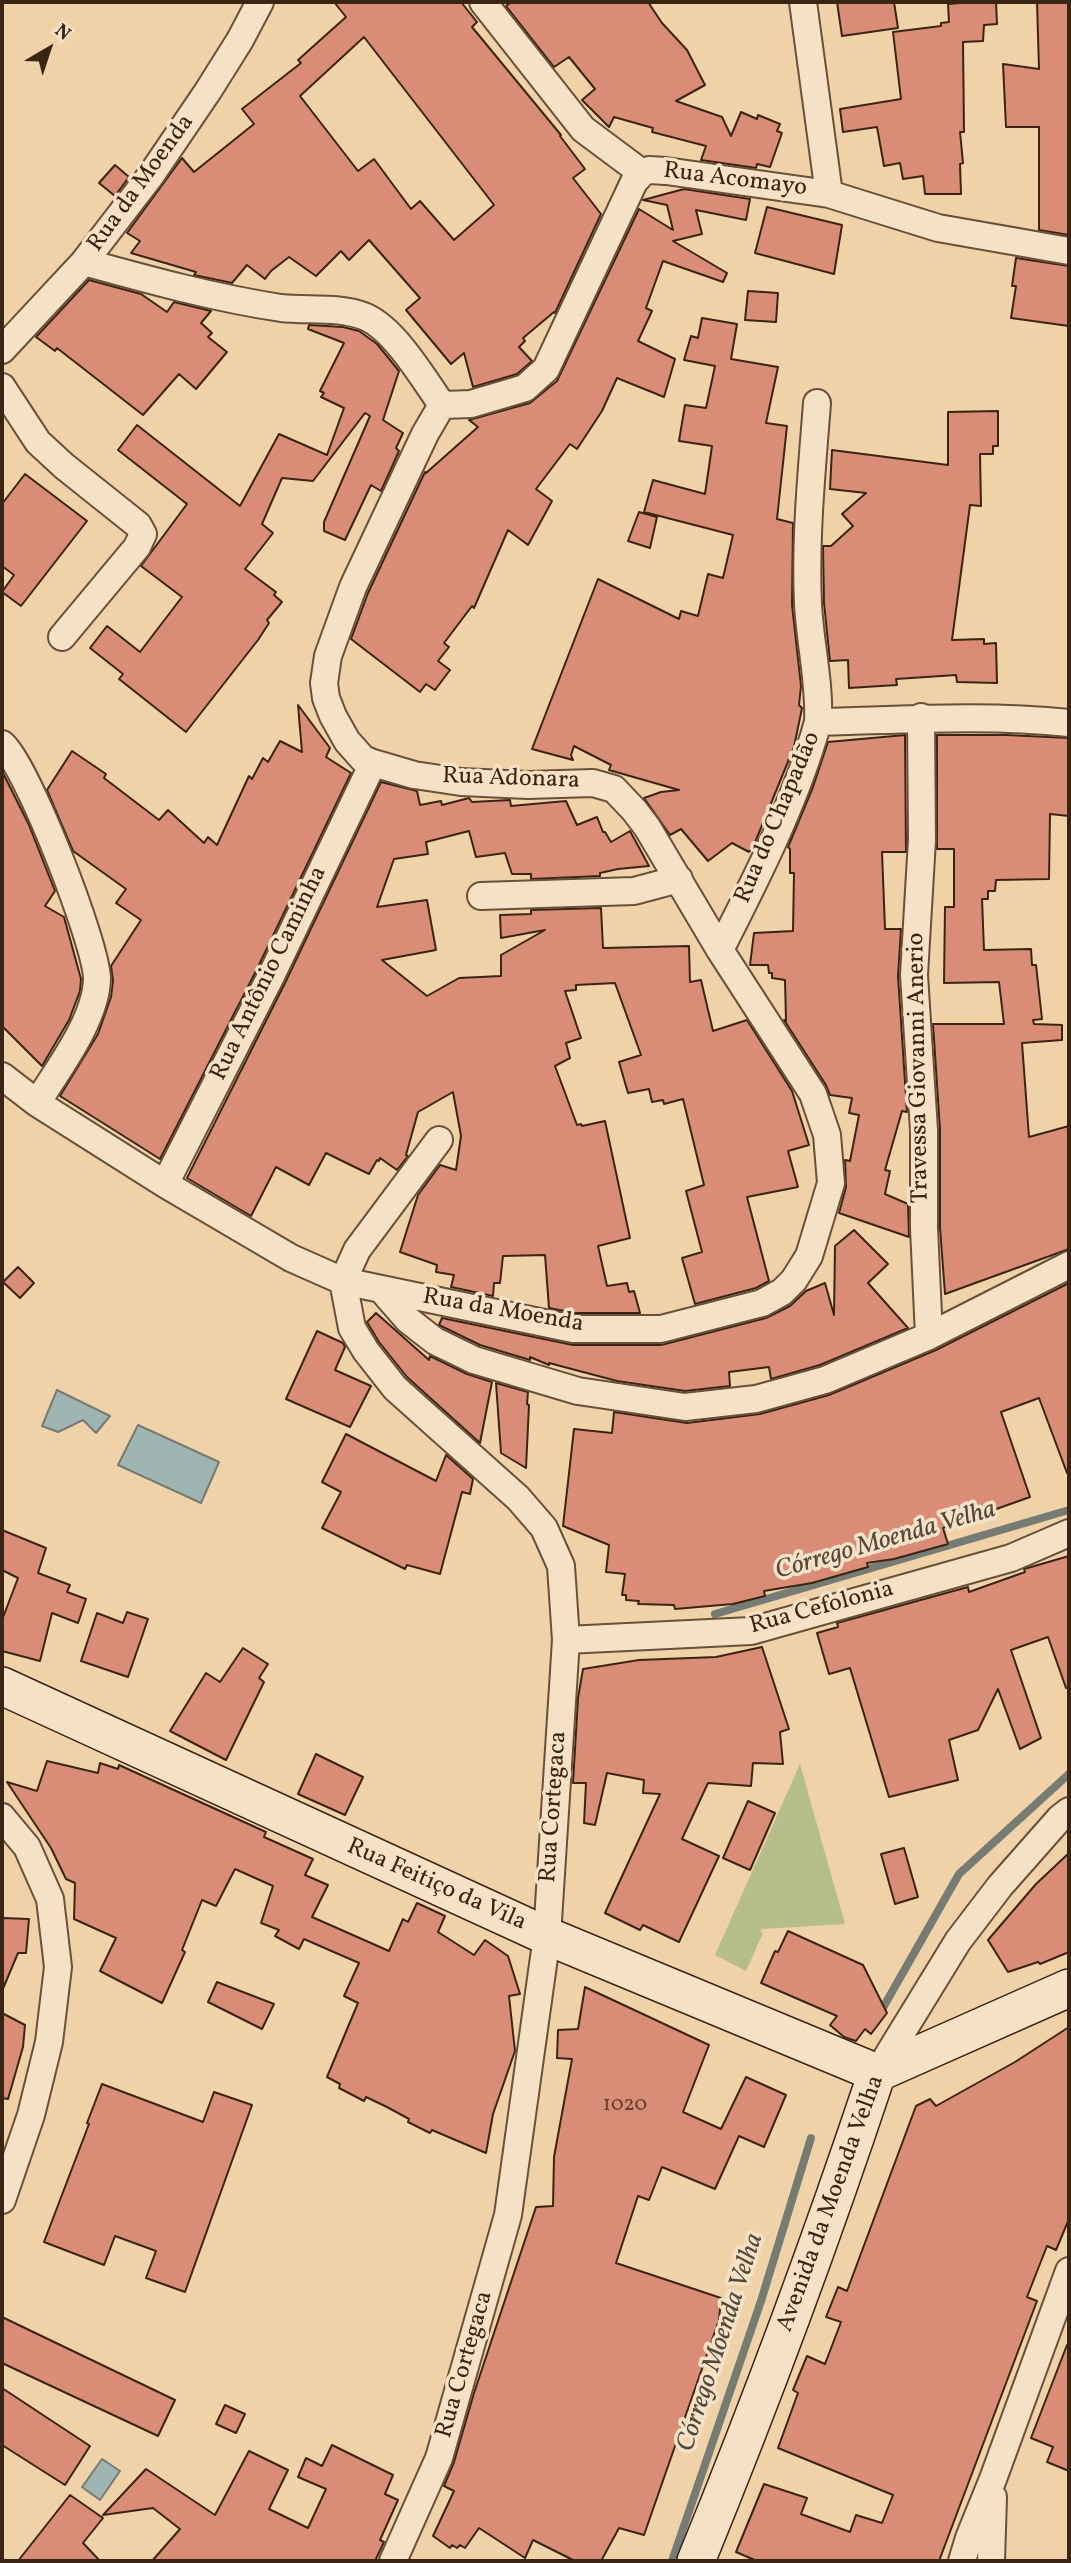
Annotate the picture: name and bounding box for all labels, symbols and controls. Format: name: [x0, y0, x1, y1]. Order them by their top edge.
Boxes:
north arrow: [14, 14, 84, 84]
text: N: [49, 18, 76, 47]
street label: Rua da Moenda: [82, 110, 202, 258]
street label: Rua Acomayo: [661, 158, 809, 204]
street label: Rua do Chapadão: [730, 728, 828, 908]
street label: Rua Adonara: [442, 763, 580, 797]
street label: Rua Antônio Caminha: [206, 862, 334, 1086]
street label: Travessa Giovanni Anerio: [903, 932, 937, 1204]
street label: Rua da Moenda: [420, 1284, 586, 1340]
water label: Córrego Moenda Velha: [772, 1496, 1000, 1588]
street label: Rua Cefolonia: [747, 1576, 897, 1642]
street label: Rua Cortegaca: [535, 1730, 575, 1884]
street label: Rua Feitiço da Vila: [342, 1834, 530, 1938]
street label: Avenida da Moenda Velha: [772, 2072, 892, 2336]
house number: 1020: [603, 2093, 647, 2119]
water label: Córrego Moenda Velha: [672, 2230, 772, 2456]
street label: Rua Cortegaca: [431, 2288, 501, 2442]

